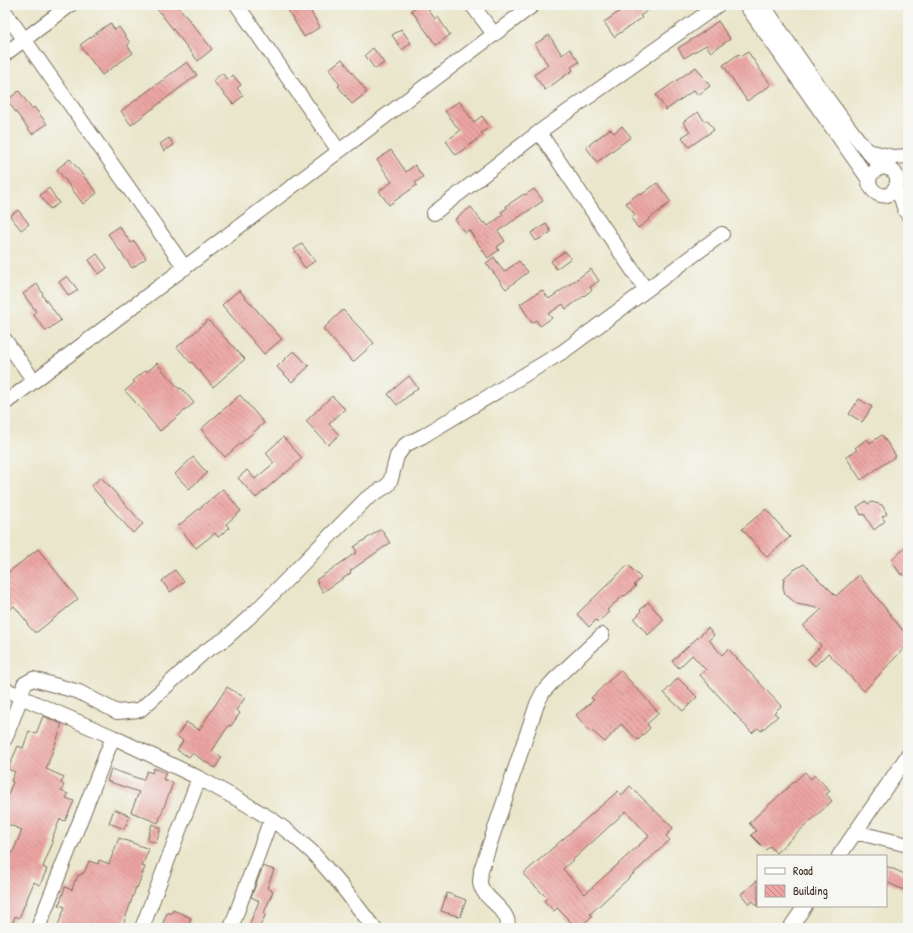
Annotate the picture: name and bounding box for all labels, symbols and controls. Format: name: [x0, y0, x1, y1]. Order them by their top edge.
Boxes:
legend: [757, 855, 887, 907]
text: Road: [793, 862, 813, 879]
text: Building: [793, 882, 828, 899]

